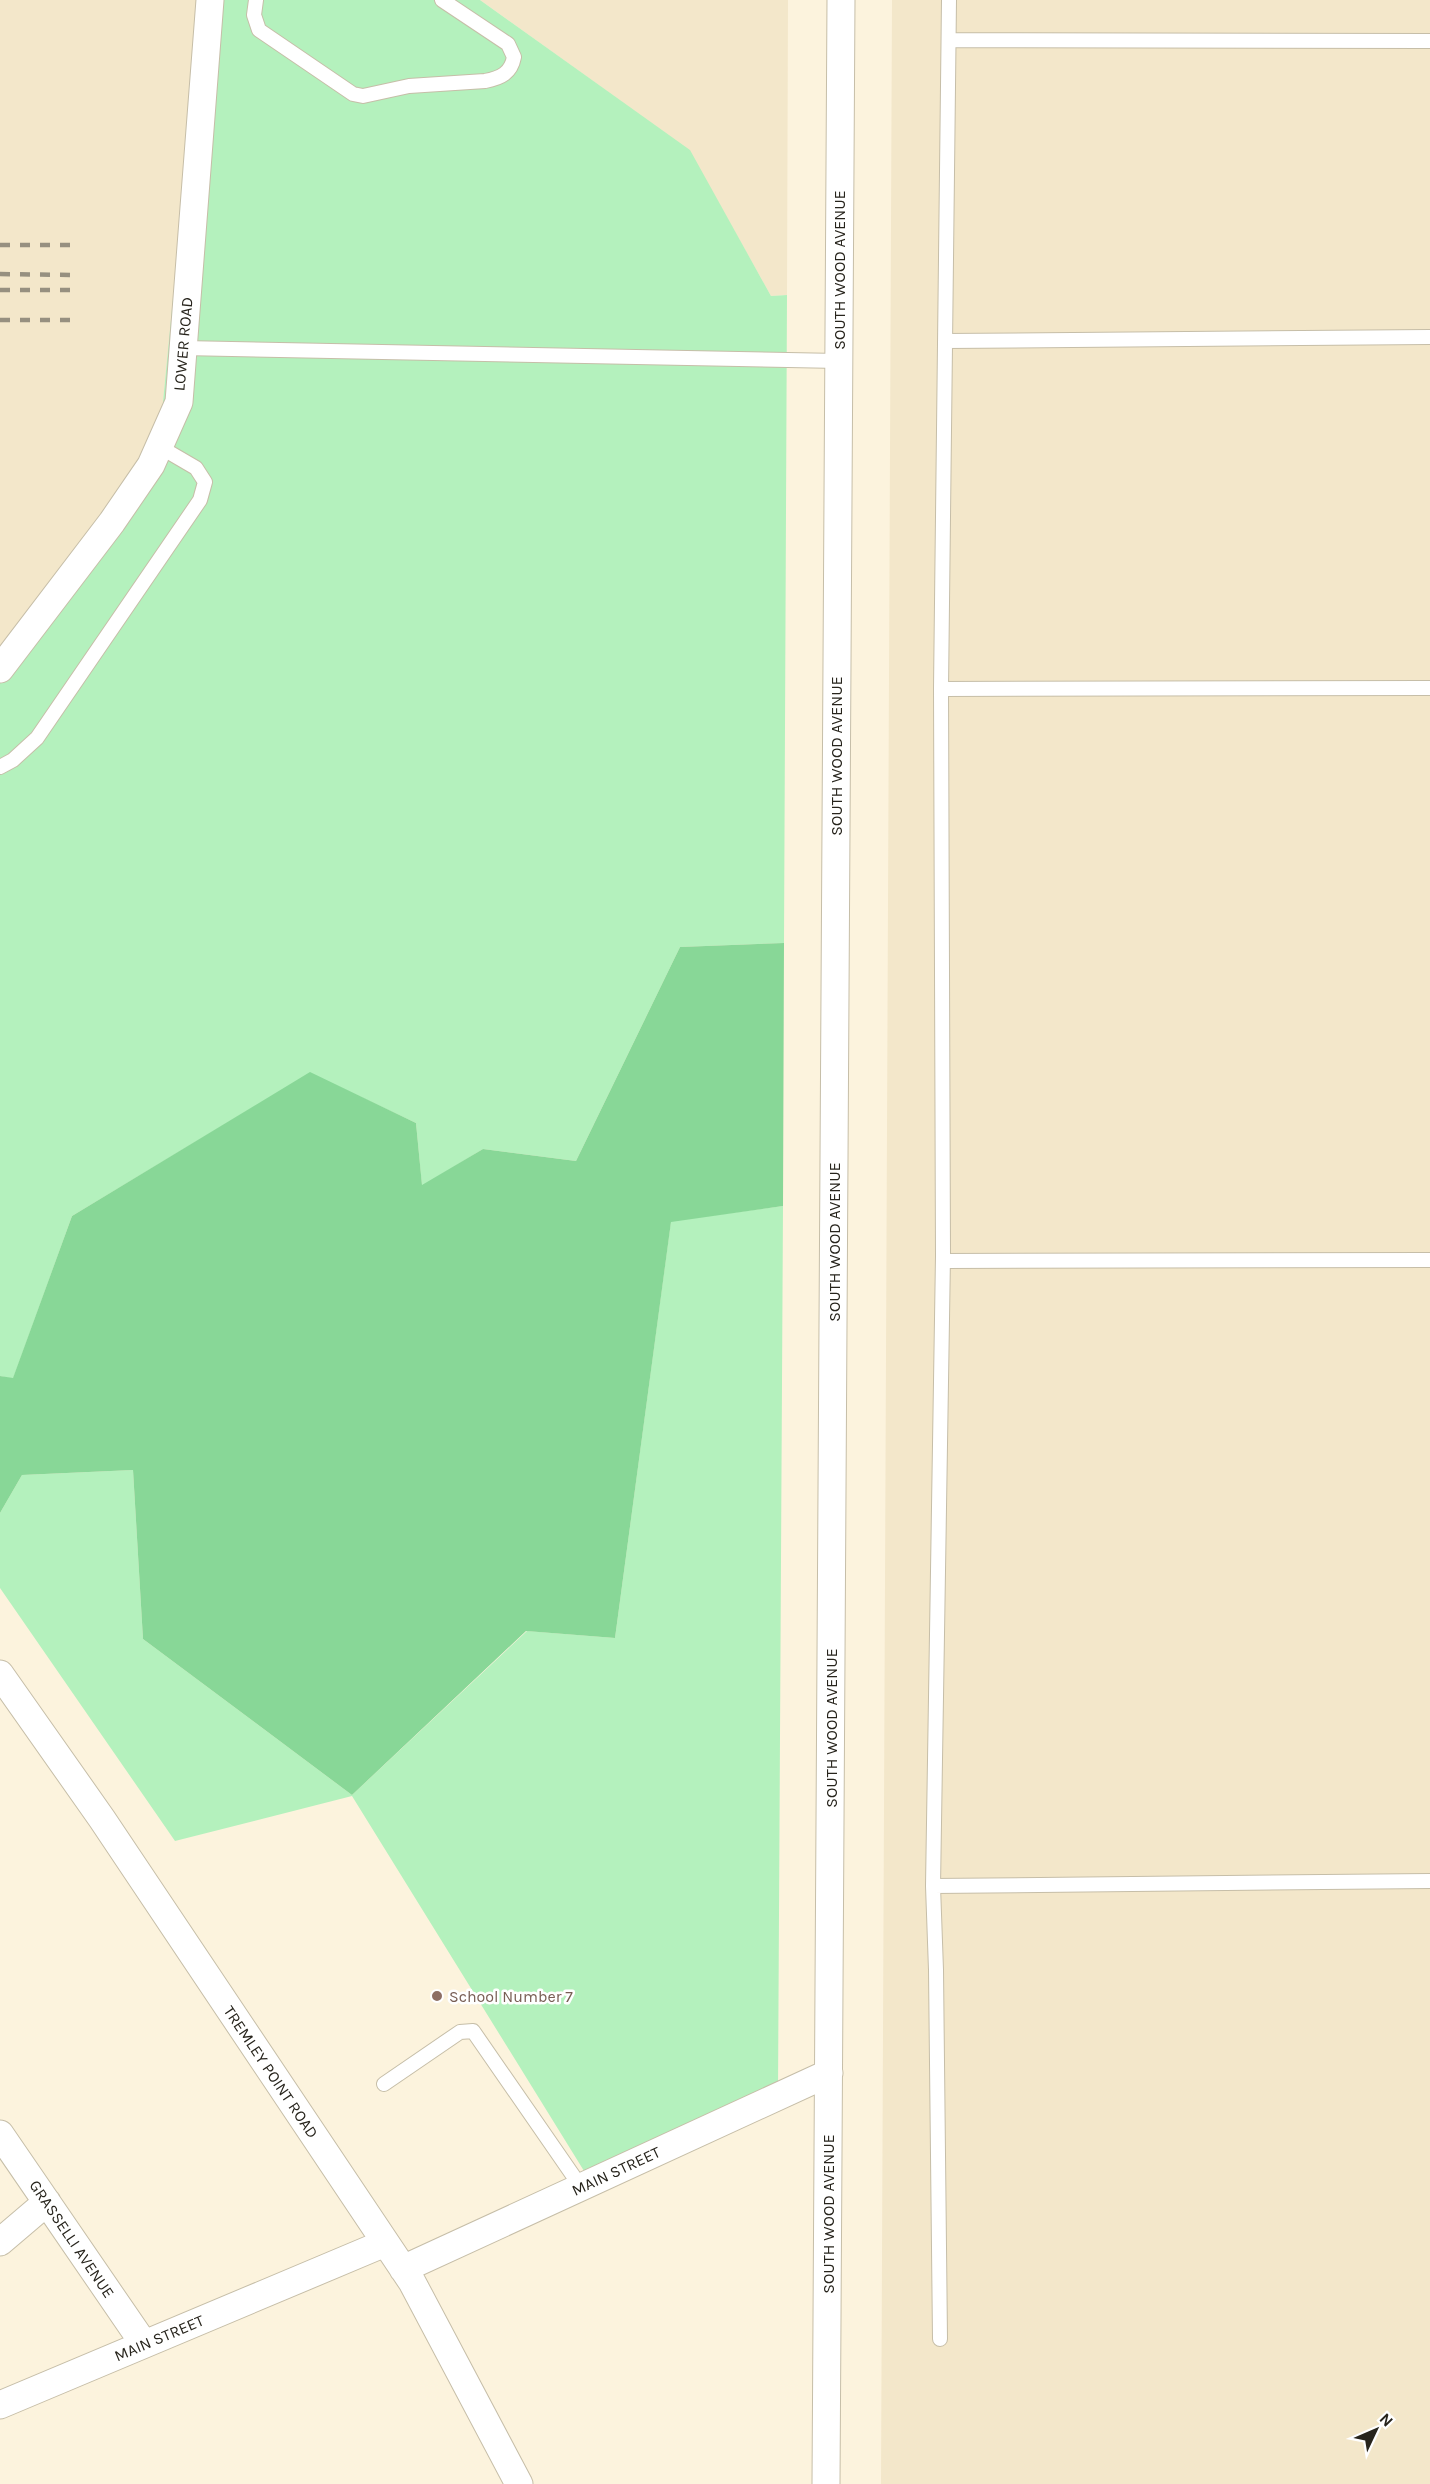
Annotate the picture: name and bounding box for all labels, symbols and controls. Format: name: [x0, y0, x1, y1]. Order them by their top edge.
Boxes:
street label: SOUTH WOOD AVENUE: [830, 190, 849, 350]
street label: LOWER ROAD: [169, 296, 197, 392]
street label: SOUTH WOOD AVENUE: [827, 676, 846, 836]
street label: SOUTH WOOD AVENUE: [825, 1162, 844, 1322]
street label: SOUTH WOOD AVENUE: [822, 1648, 841, 1808]
place label: School Number 7: [449, 1987, 573, 2006]
marker: School Number 7: [430, 1989, 444, 2003]
street label: TREMLEY POINT ROAD: [220, 2002, 322, 2142]
street label: SOUTH WOOD AVENUE: [819, 2134, 838, 2294]
street label: MAIN STREET: [569, 2142, 663, 2200]
street label: GRASSELLI AVENUE: [26, 2176, 118, 2302]
street label: MAIN STREET: [111, 2311, 207, 2365]
north arrow: [1346, 2400, 1406, 2460]
text: N: [1376, 2409, 1397, 2431]

